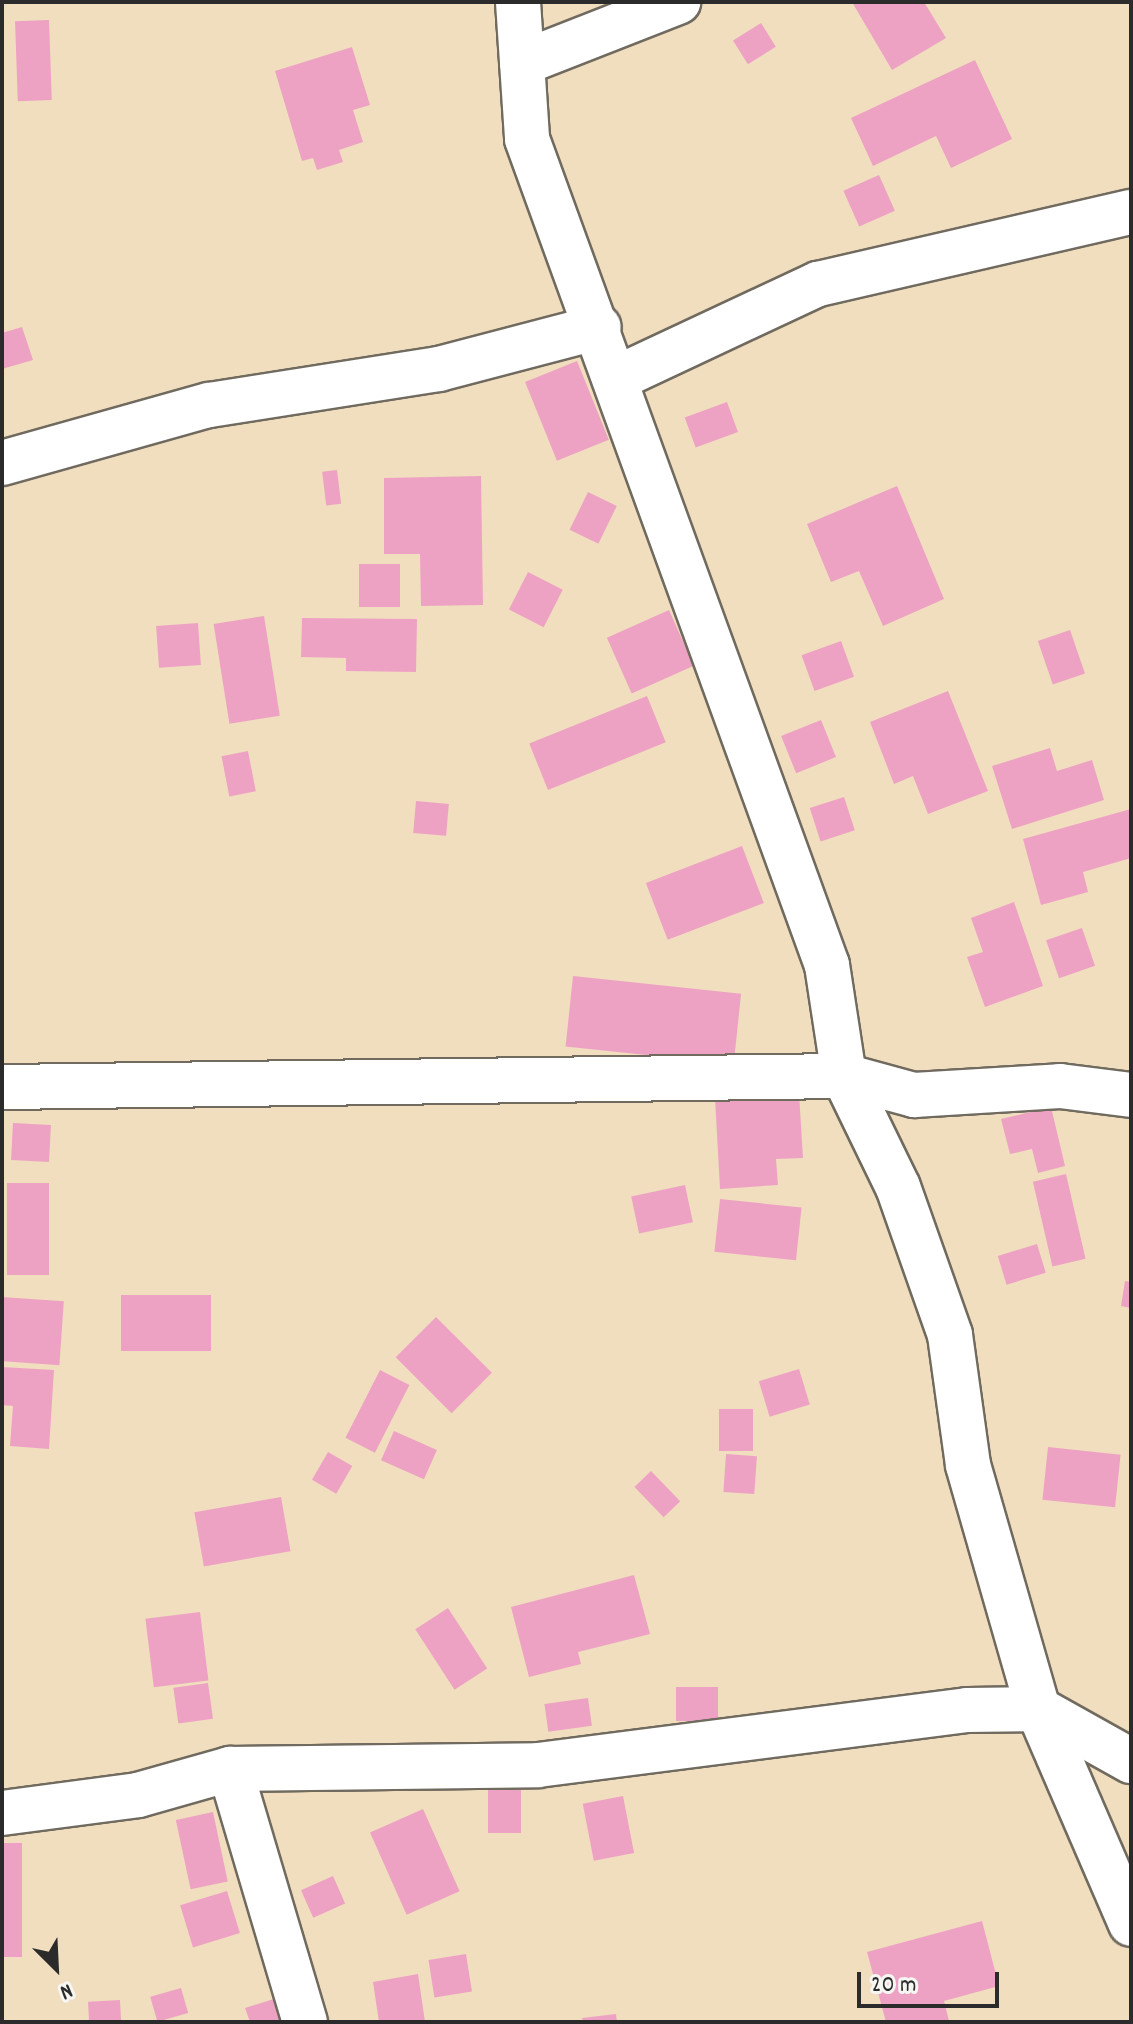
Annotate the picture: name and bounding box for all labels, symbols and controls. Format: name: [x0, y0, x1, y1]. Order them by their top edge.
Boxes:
north arrow: [16, 1928, 96, 2008]
scale bar: [861, 1956, 1003, 2006]
text: 20 m: [871, 1969, 917, 2003]
text: N: [55, 1974, 77, 2007]

